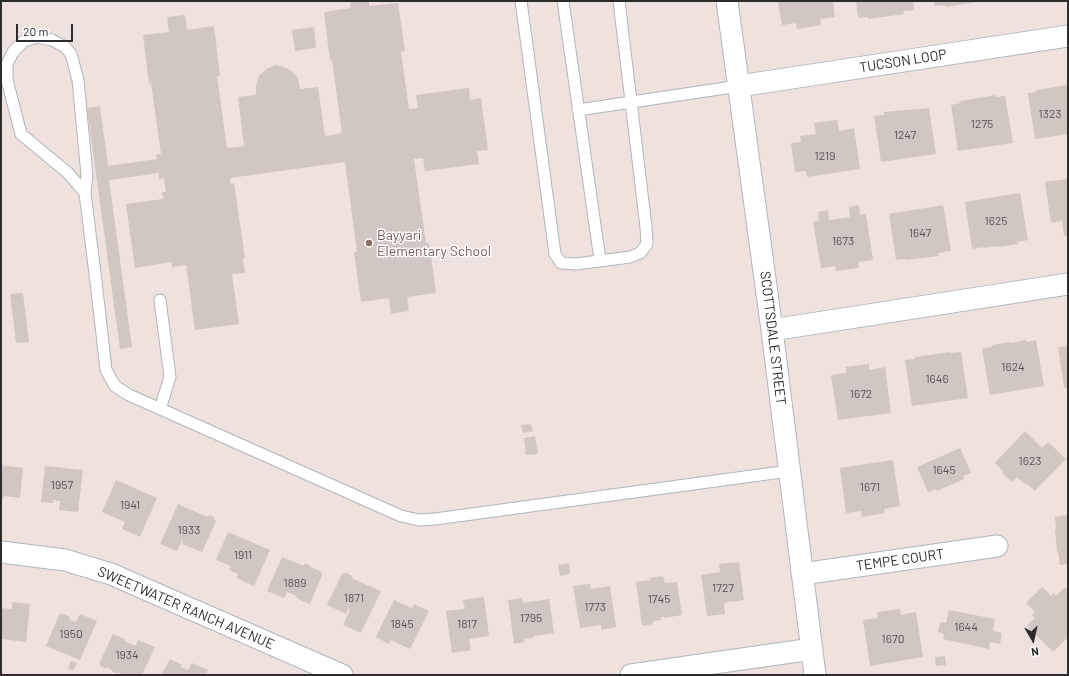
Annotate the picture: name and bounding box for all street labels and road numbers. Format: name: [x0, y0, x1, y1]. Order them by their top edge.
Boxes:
street label: TUCSON LOOP: [858, 46, 948, 76]
street label: SCOTTSDALE STREET: [756, 270, 790, 406]
street label: TEMPE COURT: [855, 546, 945, 574]
street label: SWEETWATER RANCH AVENUE: [95, 563, 277, 653]

